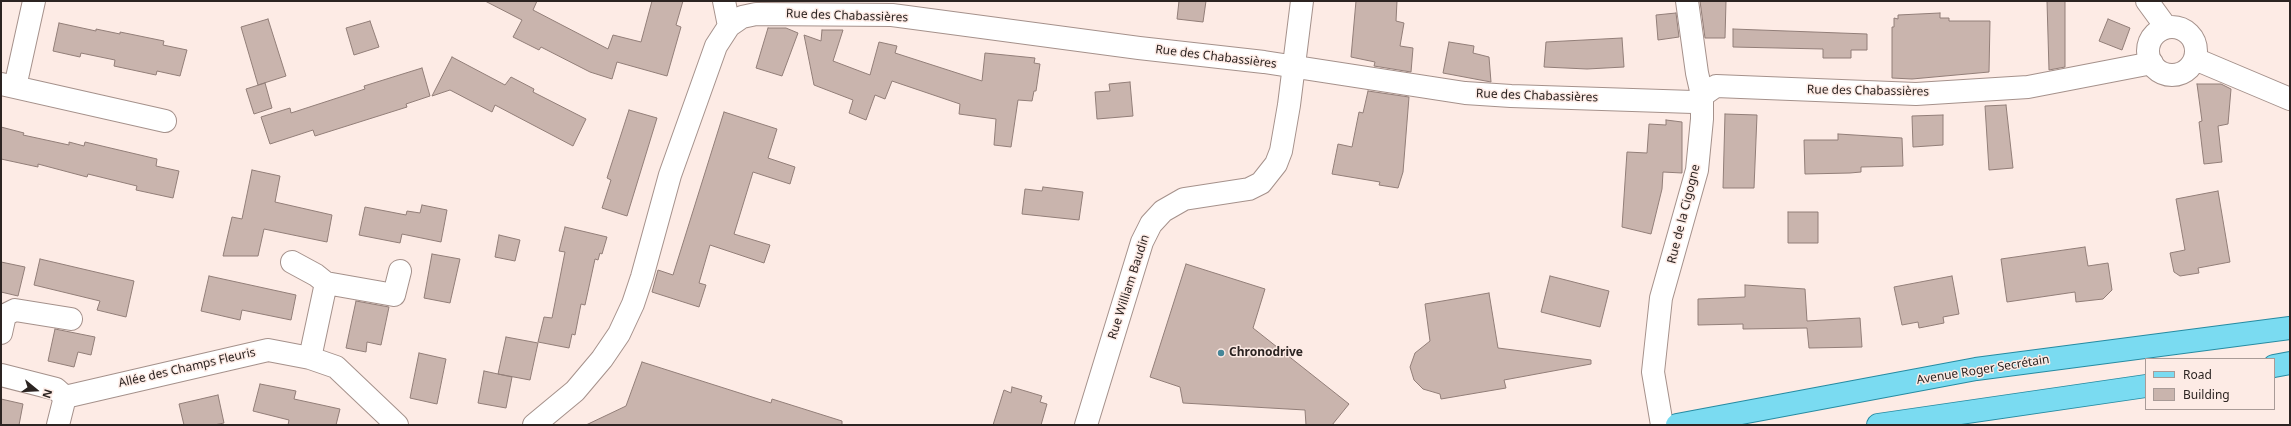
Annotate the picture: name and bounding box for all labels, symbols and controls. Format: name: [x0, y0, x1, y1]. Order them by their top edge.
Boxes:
street label: Rue des Chabassières: [786, 7, 908, 25]
street label: Rue des Chabassières: [1154, 42, 1278, 72]
street label: Rue des Chabassières: [1807, 83, 1929, 99]
street label: Rue des Chabassières: [1476, 87, 1598, 105]
street label: Rue de la Cigogne: [1665, 163, 1703, 265]
street label: Rue William Baudin: [1105, 233, 1153, 341]
street label: Allée des Champs Fleuris: [117, 345, 257, 391]
place label: Chronodrive: [1229, 346, 1303, 360]
marker: Chronodrive: [1216, 348, 1226, 358]
street label: Avenue Roger Secrétain: [1916, 352, 2050, 388]
legend: [2145, 358, 2275, 410]
text: Road: [2183, 366, 2212, 383]
north arrow: [16, 370, 56, 410]
text: Building: [2183, 386, 2230, 403]
text: N: [39, 387, 56, 400]

